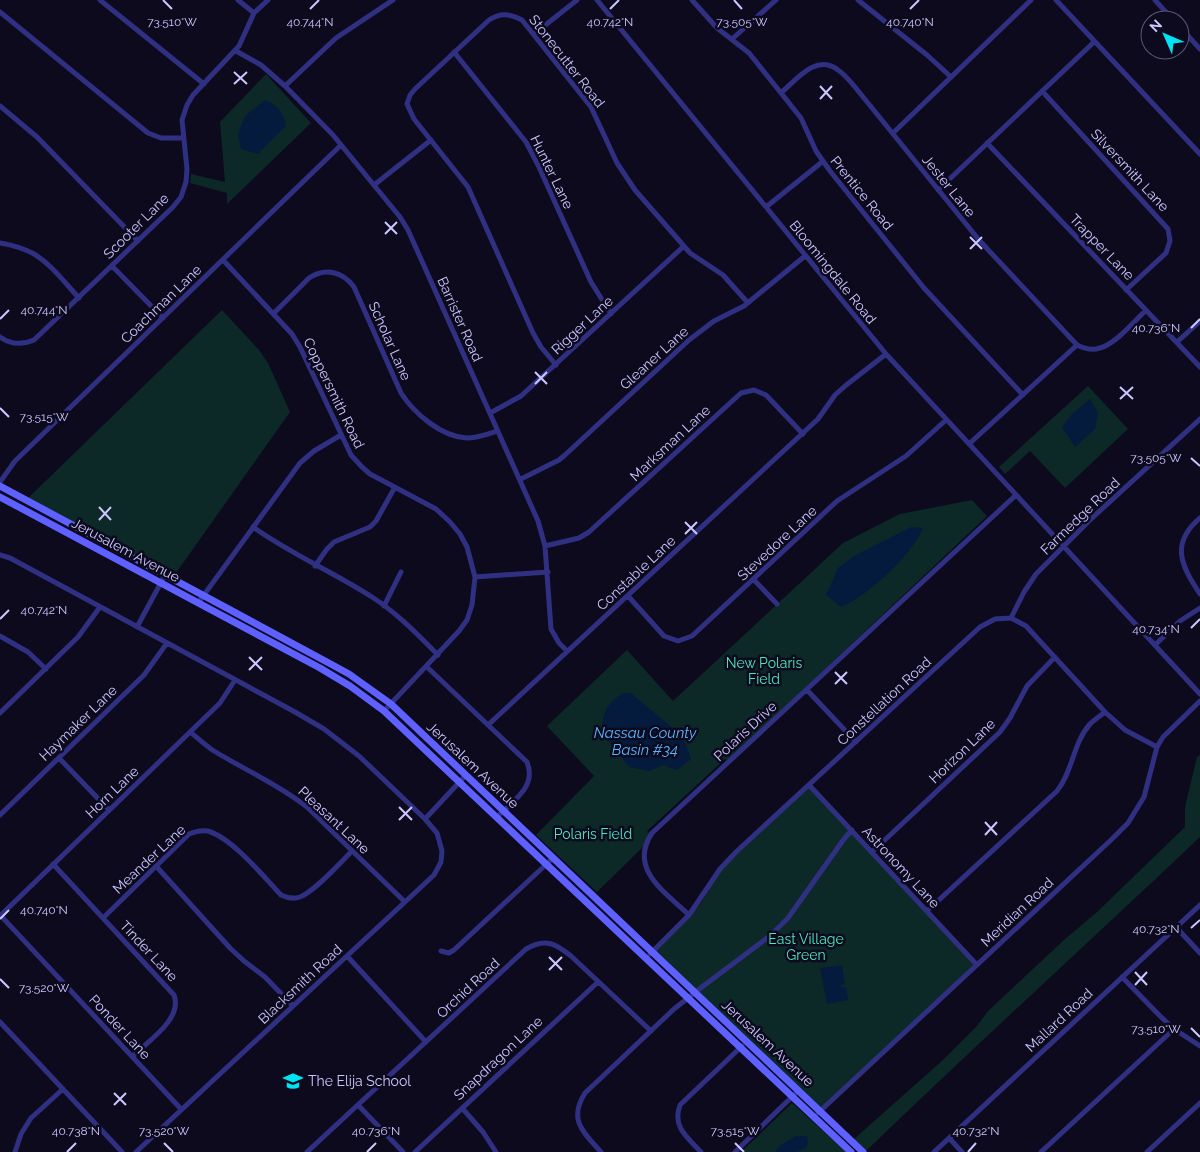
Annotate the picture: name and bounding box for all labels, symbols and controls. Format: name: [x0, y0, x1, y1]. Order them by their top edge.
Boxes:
north arrow: [1140, 10, 1190, 60]
street label: Stonecutter Road: [526, 12, 608, 110]
text: 73.510°W: [147, 15, 197, 29]
text: 40.744°N: [286, 15, 334, 29]
text: 40.742°N: [587, 15, 633, 29]
text: 73.505°W: [716, 15, 768, 29]
text: 40.740°N: [886, 15, 934, 29]
text: N: [1146, 16, 1165, 35]
street label: Silversmith Lane: [1088, 126, 1172, 214]
street label: Hunter Lane: [527, 133, 577, 211]
street label: Jester Lane: [919, 152, 979, 220]
street label: Prentice Road: [827, 153, 897, 233]
street label: Scooter Lane: [100, 190, 172, 262]
street label: Trapper Lane: [1066, 211, 1138, 283]
street label: Bloomingdale Road: [786, 217, 880, 327]
street label: Coachman Lane: [117, 261, 205, 347]
street label: Barrister Road: [434, 274, 486, 364]
street label: Rigger Lane: [548, 293, 616, 357]
street label: Scholar Lane: [366, 299, 414, 383]
text: 40.744°N: [20, 303, 68, 317]
text: 40.736°N: [1132, 321, 1180, 335]
street label: Gleaner Lane: [617, 323, 691, 393]
street label: Coppersmith Road: [300, 335, 368, 451]
street label: Marksman Lane: [627, 402, 713, 484]
text: 73.515°W: [19, 410, 69, 424]
text: 73.505°W: [1130, 451, 1182, 465]
street label: Farmedge Road: [1037, 474, 1123, 558]
street label: Stevedore Lane: [734, 502, 820, 584]
street label: Jerusalem Avenue: [69, 515, 183, 585]
street label: Constable Lane: [593, 533, 679, 613]
text: 40.742°N: [21, 603, 67, 617]
text: 40.734°N: [1132, 622, 1180, 636]
street label: Constellation Road: [834, 653, 934, 749]
park label: New Polaris Field: [726, 655, 802, 687]
street label: Haymaker Lane: [36, 682, 120, 764]
street label: Polaris Drive: [710, 698, 780, 764]
street label: Horizon Lane: [926, 716, 998, 786]
street label: Jerusalem Avenue: [424, 718, 522, 812]
water label: Nassau County Basin #34: [594, 724, 697, 759]
street label: Horn Lane: [82, 763, 142, 821]
street label: Pleasant Lane: [295, 783, 373, 857]
street label: Meander Lane: [109, 821, 189, 897]
street label: Astronomy Lane: [859, 823, 943, 911]
park label: Polaris Field: [554, 826, 632, 842]
street label: Meridian Road: [978, 874, 1056, 950]
text: 40.740°N: [20, 903, 68, 917]
street label: Tinder Lane: [117, 917, 181, 985]
text: 40.732°N: [1132, 922, 1180, 936]
park label: East Village Green: [768, 931, 844, 963]
street label: Blacksmith Road: [255, 941, 345, 1027]
street label: Orchid Road: [433, 955, 503, 1021]
text: 73.520°W: [19, 981, 70, 995]
street label: Mallard Road: [1022, 985, 1096, 1055]
street label: Ponder Lane: [86, 991, 154, 1063]
street label: Jerusalem Avenue: [719, 996, 817, 1090]
street label: Snapdragon Lane: [450, 1013, 546, 1103]
text: 73.510°W: [1131, 1022, 1181, 1036]
school or university icon: The Elija School: [282, 1070, 304, 1092]
place label: The Elija School: [308, 1073, 411, 1089]
text: 40.738°N: [52, 1124, 100, 1138]
text: 73.520°W: [139, 1124, 190, 1138]
text: 40.736°N: [352, 1124, 400, 1138]
text: 73.515°W: [710, 1124, 760, 1138]
text: 40.732°N: [952, 1124, 1000, 1138]

